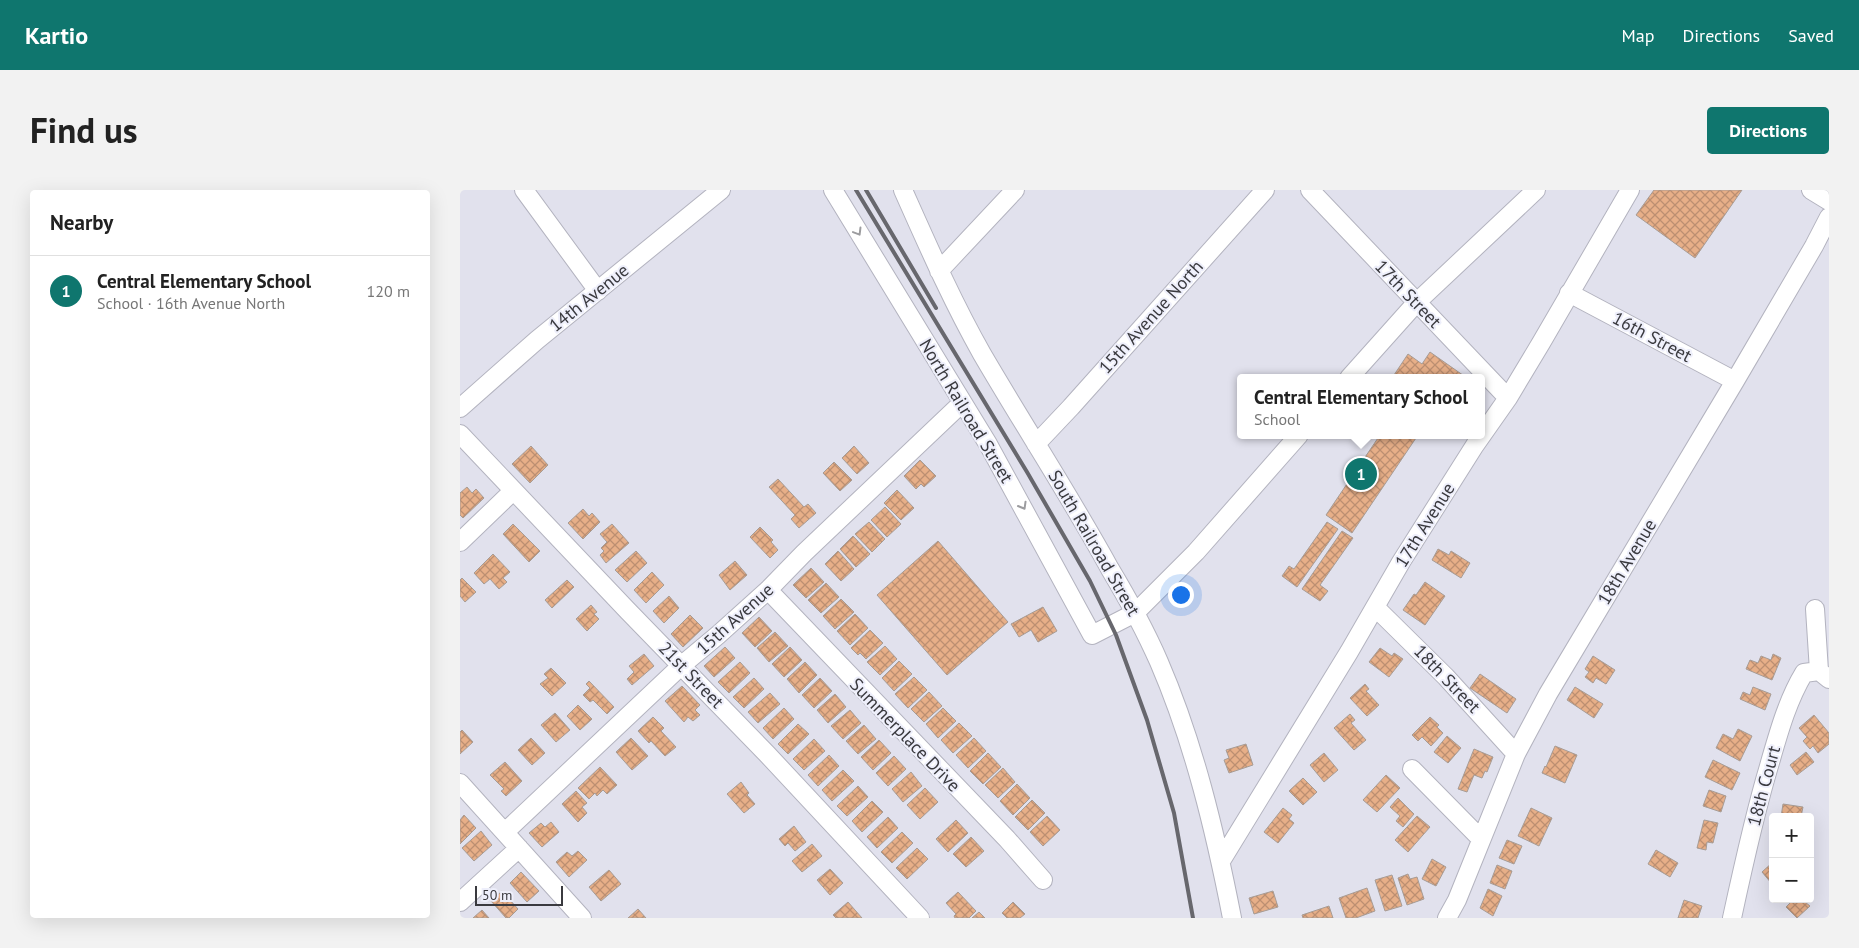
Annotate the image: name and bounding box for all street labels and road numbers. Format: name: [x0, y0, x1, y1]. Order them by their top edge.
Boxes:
street label: 15th Avenue North: [1094, 255, 1208, 378]
street label: 17th Street: [1370, 255, 1446, 333]
street label: 14th Avenue: [544, 258, 633, 337]
street label: 16th Street: [1609, 306, 1696, 367]
street label: North Railroad Street: [914, 335, 1018, 487]
street label: South Railroad Street: [1043, 466, 1145, 620]
street label: 17th Avenue: [1389, 478, 1460, 571]
street label: 18th Avenue: [1592, 515, 1661, 609]
street label: 15th Avenue: [691, 578, 778, 659]
street label: 21st Street: [654, 636, 729, 713]
street label: 18th Street: [1409, 640, 1486, 718]
street label: Summerplace Drive: [845, 673, 966, 796]
street label: 18th Court: [1742, 743, 1785, 829]

